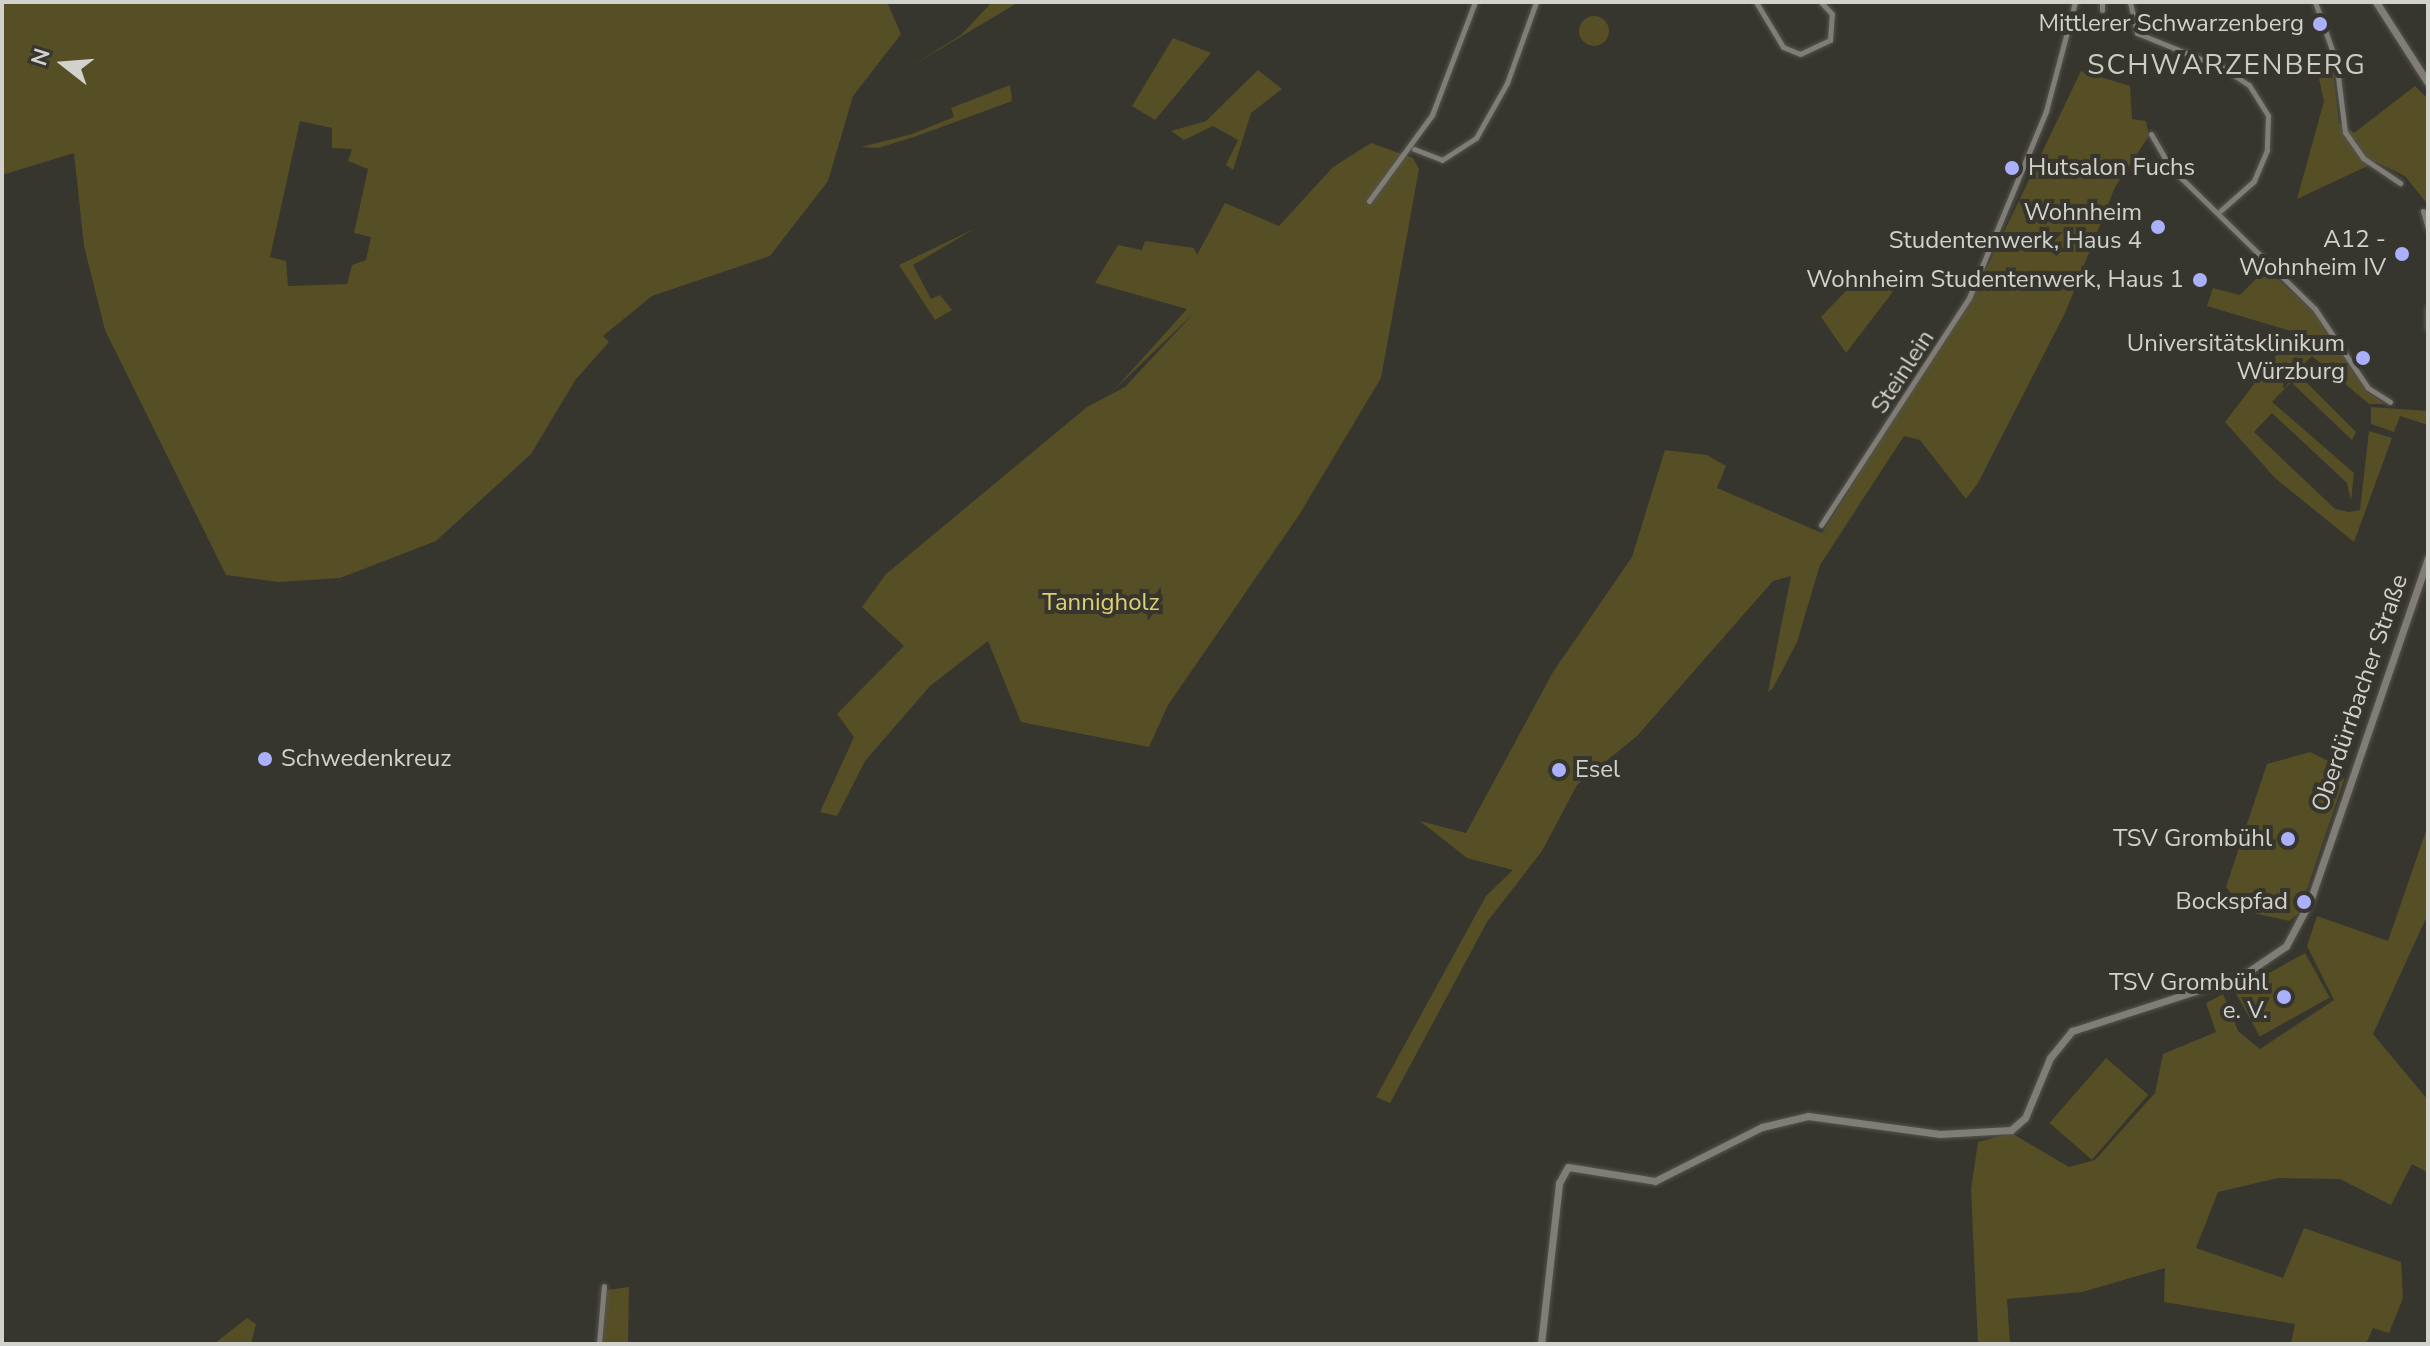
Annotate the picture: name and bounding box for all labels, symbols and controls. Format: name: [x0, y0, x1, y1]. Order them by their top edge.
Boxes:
place label: Mittlerer Schwarzenberg: [2038, 10, 2304, 38]
marker: Mittlerer Schwarzenberg: [2311, 15, 2329, 33]
north arrow: [24, 24, 104, 104]
text: N: [24, 45, 58, 69]
district label: SCHWARZENBERG: [2087, 48, 2367, 82]
place label: Hutsalon Fuchs: [2028, 154, 2195, 182]
marker: Hutsalon Fuchs: [2003, 159, 2021, 177]
place label: Wohnheim Studentenwerk, Haus 4: [1889, 199, 2142, 255]
marker: Wohnheim Studentenwerk, Haus 4: [2149, 218, 2167, 236]
place label: A12 - Wohnheim IV: [2239, 226, 2386, 282]
marker: A12 - Wohnheim IV: [2393, 245, 2411, 263]
place label: Wohnheim Studentenwerk, Haus 1: [1806, 266, 2184, 294]
marker: Wohnheim Studentenwerk, Haus 1: [2191, 271, 2209, 289]
street label: Steinlein: [1865, 325, 1941, 419]
place label: Universitätsklinikum Würzburg: [2127, 330, 2345, 386]
marker: Universitätsklinikum Würzburg: [2352, 347, 2374, 369]
street label: Oberdürrbacher Straße: [2306, 571, 2414, 815]
park label: Tannigholz: [1042, 589, 1160, 617]
place label: Schwedenkreuz: [281, 745, 451, 773]
marker: Schwedenkreuz: [256, 750, 274, 768]
place label: Esel: [1575, 756, 1620, 784]
marker: Esel: [1550, 761, 1568, 779]
place label: TSV Grombühl: [2113, 825, 2272, 853]
marker: TSV Grombühl: [2279, 830, 2297, 848]
place label: Bockspfad: [2176, 888, 2288, 916]
marker: Bockspfad: [2295, 893, 2313, 911]
place label: TSV Grombühl e. V.: [2109, 969, 2268, 1025]
marker: TSV Grombühl e. V.: [2275, 988, 2293, 1006]

